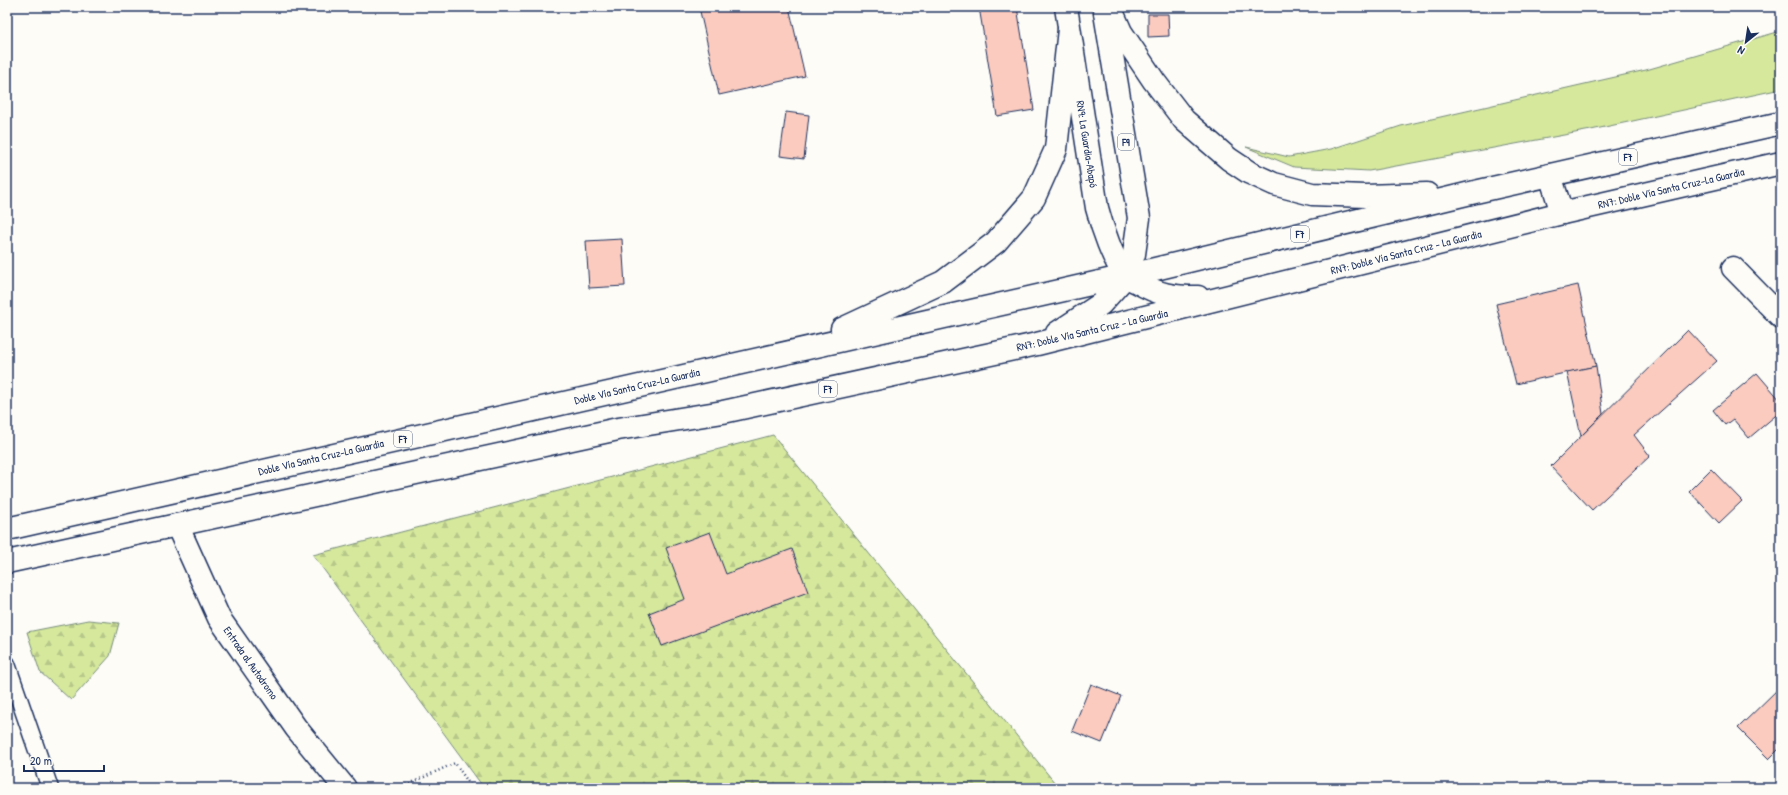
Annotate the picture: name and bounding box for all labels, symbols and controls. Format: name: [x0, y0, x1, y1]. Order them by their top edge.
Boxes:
north arrow: [1726, 22, 1766, 62]
text: N: [1735, 43, 1747, 58]
street label: RN9: La Guardia-Abapó: [1073, 99, 1101, 189]
road number: F9: [1118, 134, 1134, 150]
road number: F7: [1619, 149, 1637, 165]
street label: RN7: Doble Vía Santa Cruz-La Guardia: [1596, 164, 1746, 212]
road number: F7: [1291, 226, 1309, 242]
street label: RN7: Doble Vía Santa Cruz - La Guardia: [1329, 226, 1484, 278]
street label: RN7: Doble Vía Santa Cruz - La Guardia: [1015, 306, 1170, 354]
street label: Doble Vía Santa Cruz-La Guardia: [573, 365, 702, 407]
road number: F7: [819, 381, 837, 397]
road number: F7: [394, 431, 412, 447]
street label: Doble Vía Santa Cruz-La Guardia: [257, 436, 386, 478]
street label: Entrada al Autodromo: [221, 624, 282, 703]
scale bar: [24, 747, 104, 773]
text: 20 m: [30, 752, 52, 769]

